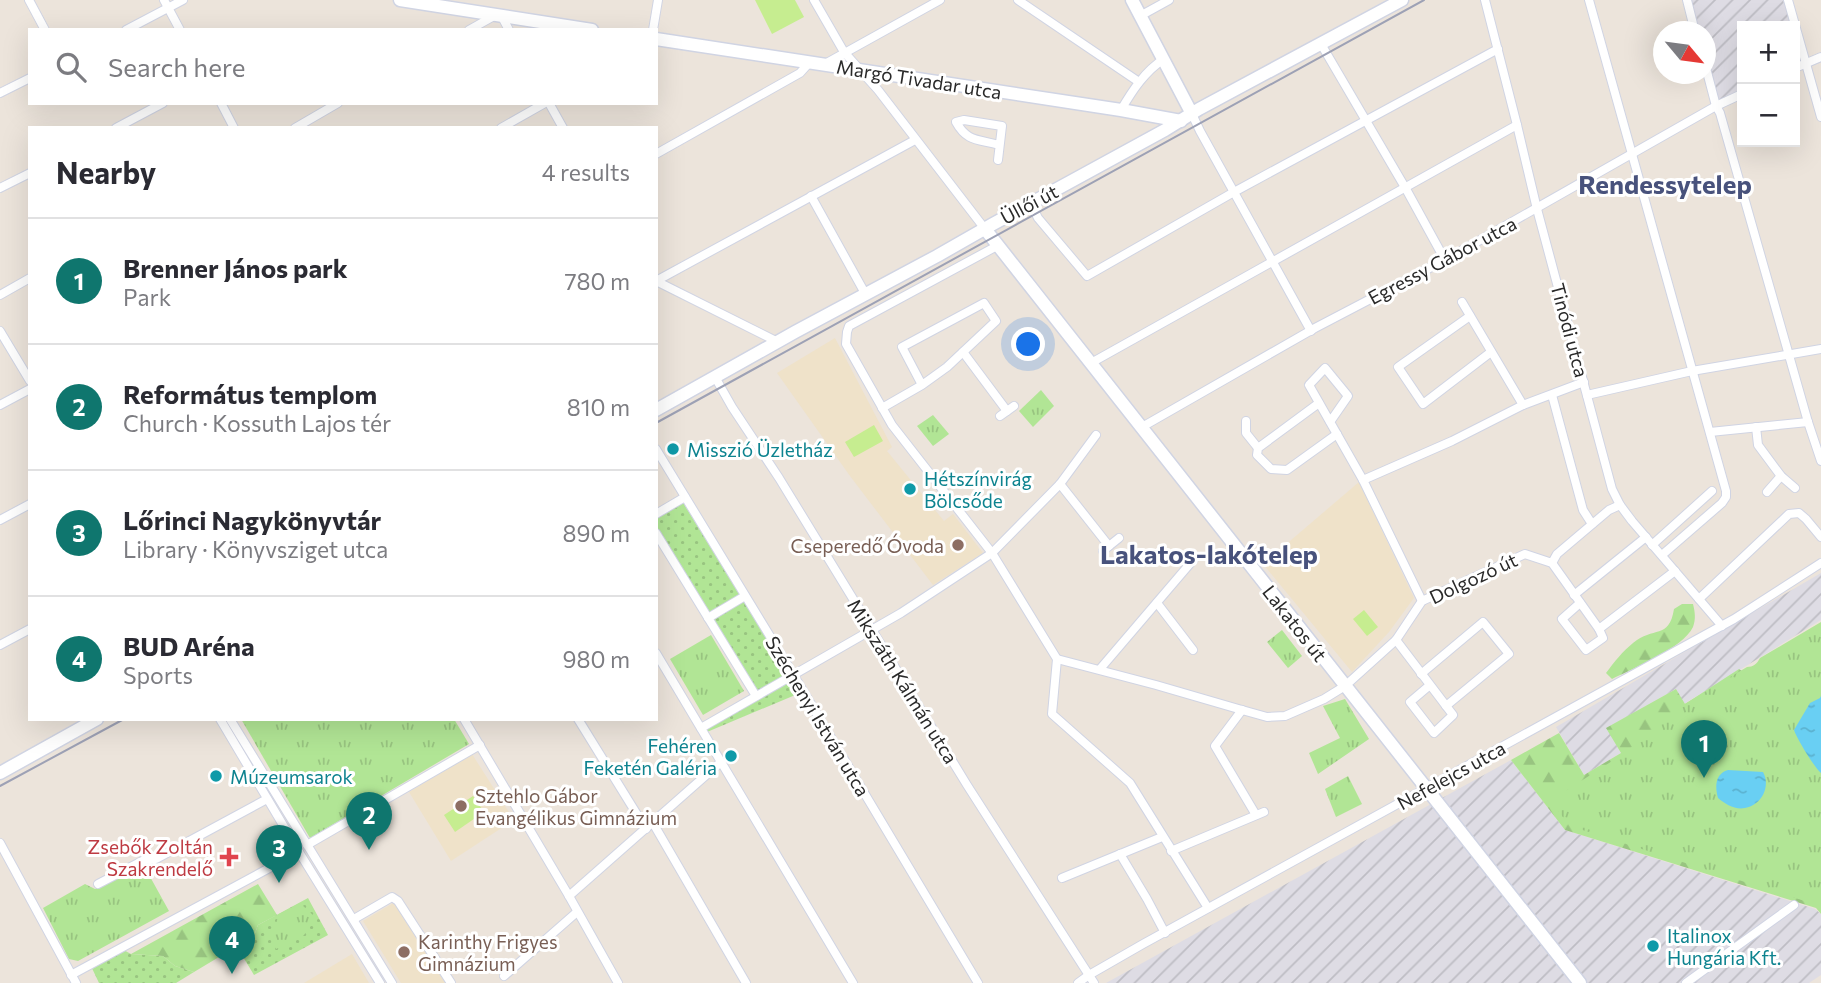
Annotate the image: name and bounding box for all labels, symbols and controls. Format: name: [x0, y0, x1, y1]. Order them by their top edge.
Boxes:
north arrow: [1653, 21, 1716, 84]
map controls: [1737, 21, 1800, 147]
button: +: [1737, 21, 1800, 84]
search box: [28, 28, 658, 105]
icon: search: [52, 48, 90, 86]
text: Search here: [108, 51, 246, 82]
street label: Margó Tivadar utca: [835, 55, 1003, 103]
button: −: [1737, 84, 1800, 147]
text: Nearby: [56, 153, 156, 190]
text: 4 results: [542, 158, 630, 186]
district label: Rendessytelep: [1578, 168, 1752, 199]
street label: Üllői út: [996, 179, 1062, 229]
street label: Egressy Gábor utca: [1364, 211, 1520, 309]
text: Brenner János park: [123, 252, 348, 283]
text: 1: [74, 267, 84, 295]
text: 780 m: [564, 267, 630, 295]
street label: Tinódi utca: [1546, 280, 1594, 380]
text: Park: [123, 283, 171, 311]
your location: [1011, 327, 1045, 361]
text: Református templom: [123, 378, 377, 409]
text: 2: [72, 393, 86, 421]
text: 810 m: [567, 393, 630, 421]
text: Church · Kossuth Lajos tér: [123, 409, 391, 437]
place label: Misszió Üzletház: [687, 438, 833, 461]
marker: Misszió Üzletház: [665, 441, 681, 457]
place label: Hétszínvirág Bölcsőde: [924, 467, 1032, 512]
marker: Hétszínvirág Bölcsőde: [902, 481, 918, 497]
text: Lőrinci Nagykönyvtár: [123, 504, 381, 535]
text: 3: [72, 519, 86, 547]
text: 890 m: [563, 519, 630, 547]
place label: Cseperedő Óvoda: [791, 533, 944, 557]
text: Library · Könyvsziget utca: [123, 535, 388, 563]
marker: Cseperedő Óvoda: [950, 537, 966, 553]
district label: Lakatos-lakótelep: [1100, 538, 1318, 569]
street label: Dolgozó út: [1425, 548, 1521, 608]
street label: Lakatos út: [1258, 580, 1332, 666]
street label: Mikszáth Kálmán utca: [843, 595, 963, 767]
text: BUD Aréna: [123, 630, 255, 661]
street label: Széchenyi István utca: [761, 632, 875, 800]
text: 4: [72, 645, 86, 673]
text: 980 m: [563, 645, 630, 673]
text: Sports: [123, 661, 193, 689]
pin: 1: [1681, 720, 1727, 778]
place label: Fehéren Feketén Galéria: [583, 734, 717, 779]
street label: Nefelejcs utca: [1393, 736, 1509, 814]
marker: Fehéren Feketén Galéria: [723, 748, 739, 764]
place label: Múzeumsarok: [230, 765, 353, 788]
marker: Múzeumsarok: [208, 768, 224, 784]
place label: Sztehlo Gábor Evangélikus Gimnázium: [475, 784, 677, 829]
pin: 2: [346, 792, 392, 850]
marker: Sztehlo Gábor Evangélikus Gimnázium: [453, 798, 469, 814]
pin: 3: [256, 825, 302, 883]
place label: Zsebők Zoltán Szakrendelő: [88, 835, 213, 880]
marker: Zsebők Zoltán Szakrendelő: [219, 847, 239, 867]
pin: 4: [209, 916, 255, 974]
place label: Italinox Hungária Kft.: [1667, 924, 1781, 969]
place label: Karinthy Frigyes Gimnázium: [418, 930, 558, 975]
marker: Italinox Hungária Kft.: [1645, 938, 1661, 954]
marker: Karinthy Frigyes Gimnázium: [396, 944, 412, 960]

